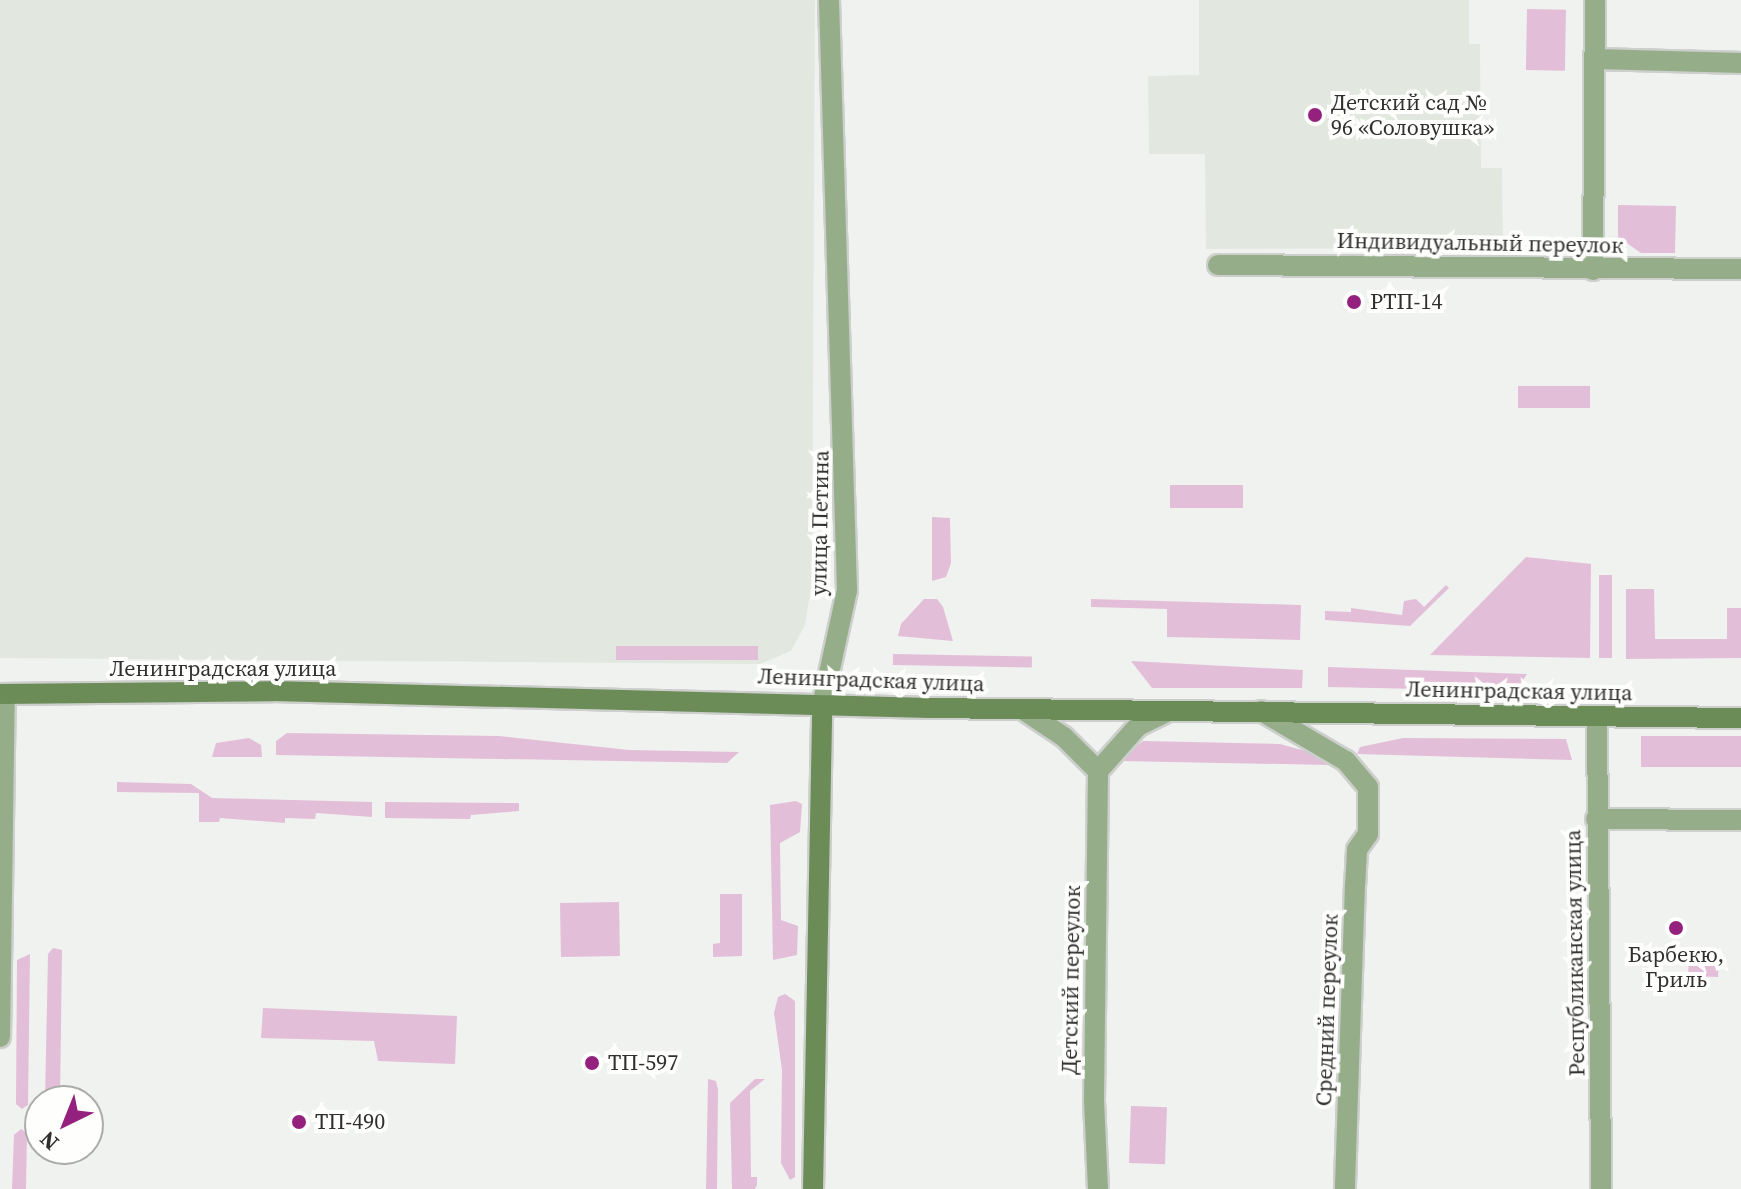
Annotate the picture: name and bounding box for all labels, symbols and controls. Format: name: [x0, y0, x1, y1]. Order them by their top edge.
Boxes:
place label: Детский сад № 96 «Соловушка»: [1331, 89, 1494, 140]
marker: Детский сад № 96 «Соловушка»: [1306, 106, 1324, 124]
street label: Индивидуальный переулок: [1336, 227, 1624, 259]
place label: РТП-14: [1370, 289, 1442, 315]
marker: РТП-14: [1345, 293, 1363, 311]
street label: улица Петина: [806, 450, 834, 596]
street label: Ленинградская улица: [110, 656, 336, 682]
street label: Ленинградская улица: [757, 663, 985, 697]
street label: Ленинградская улица: [1405, 676, 1633, 706]
street label: Республиканская улица: [1560, 829, 1590, 1077]
street label: Детский переулок: [1056, 885, 1086, 1075]
street label: Средний переулок: [1310, 913, 1344, 1107]
marker: Барбекю, Гриль: [1667, 919, 1685, 937]
place label: Барбекю, Гриль: [1628, 941, 1724, 992]
place label: ТП-597: [608, 1050, 678, 1076]
marker: ТП-597: [583, 1054, 601, 1072]
north arrow: [24, 1085, 104, 1165]
place label: ТП-490: [315, 1109, 385, 1135]
marker: ТП-490: [290, 1113, 308, 1131]
text: N: [33, 1125, 65, 1158]

